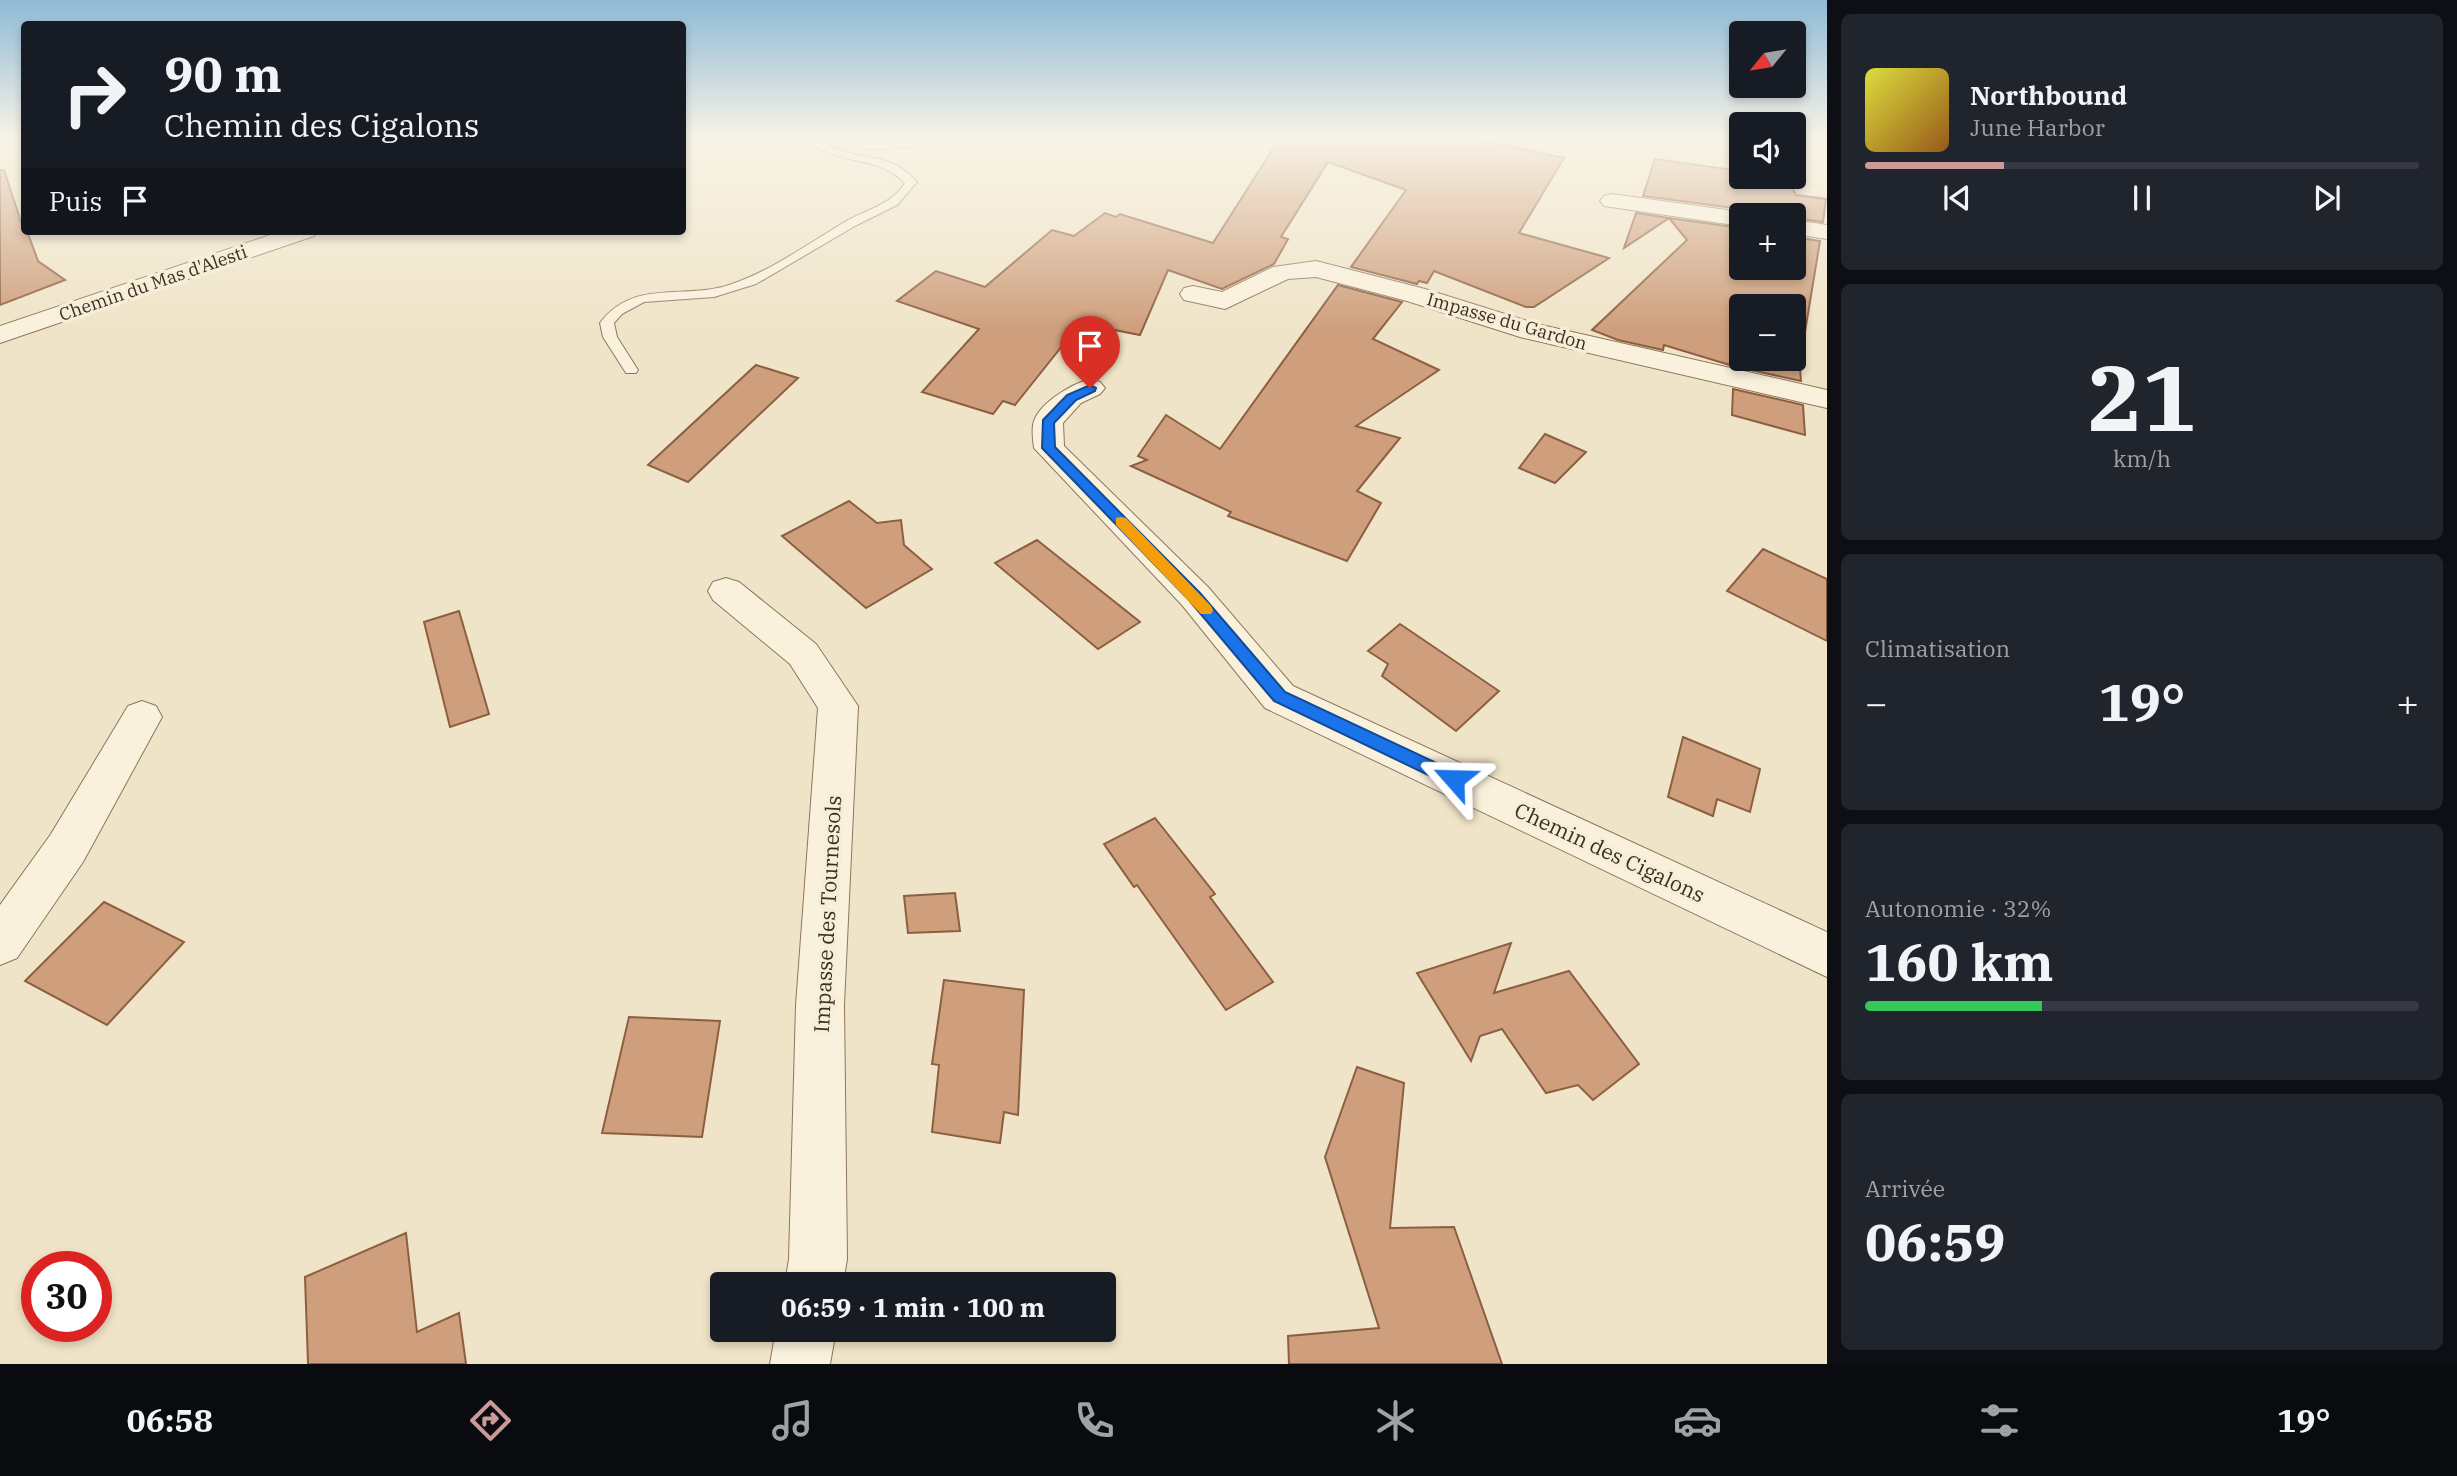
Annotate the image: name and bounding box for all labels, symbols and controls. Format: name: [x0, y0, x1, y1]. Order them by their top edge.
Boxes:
north arrow: [1729, 21, 1806, 98]
map controls: [1729, 21, 1806, 371]
text: 90 m: [164, 42, 282, 105]
icon: right: [49, 49, 140, 140]
text: Northbound: [1970, 78, 2127, 112]
text: Chemin des Cigalons: [164, 104, 479, 146]
button: sound: [1729, 112, 1806, 189]
text: June Harbor: [1970, 112, 2105, 142]
icon: previous: [1938, 179, 1976, 217]
icon: pause: [2123, 179, 2161, 217]
icon: next: [2308, 179, 2346, 217]
icon: arrive: [116, 182, 154, 220]
text: Puis: [49, 184, 102, 218]
button: +: [1729, 203, 1806, 280]
street label: Chemin du Mas d'Alesti: [56, 240, 250, 326]
street label: Impasse du Gardon: [1424, 287, 1590, 355]
button: −: [1729, 294, 1806, 371]
pin: [1060, 316, 1120, 388]
icon: arrive: [1071, 327, 1109, 365]
text: 21: [2087, 338, 2197, 456]
text: km/h: [2113, 443, 2171, 473]
text: Climatisation: [1865, 633, 2010, 663]
text: 19°: [2099, 668, 2185, 735]
text: −: [1865, 678, 1888, 727]
text: +: [2396, 678, 2419, 727]
position arrow: [1417, 742, 1491, 816]
street label: Impasse des Tournesols: [807, 795, 847, 1033]
street label: Chemin des Cigalons: [1510, 796, 1710, 908]
text: Autonomie · 32%: [1865, 893, 2052, 923]
text: 160 km: [1865, 928, 2054, 995]
text: Arrivée: [1865, 1173, 1945, 1203]
text: 06:59: [1865, 1208, 2006, 1275]
speed limit sign: 30: [21, 1251, 112, 1342]
text: 06:59 · 1 min · 100 m: [781, 1290, 1045, 1324]
icon: directions: [466, 1396, 515, 1445]
icon: music: [768, 1396, 817, 1445]
icon: phone: [1070, 1396, 1119, 1445]
icon: climate: [1371, 1396, 1420, 1445]
icon: car: [1673, 1396, 1722, 1445]
icon: filters: [1975, 1396, 2024, 1445]
text: 06:58: [126, 1399, 213, 1441]
text: 19°: [2277, 1399, 2331, 1441]

